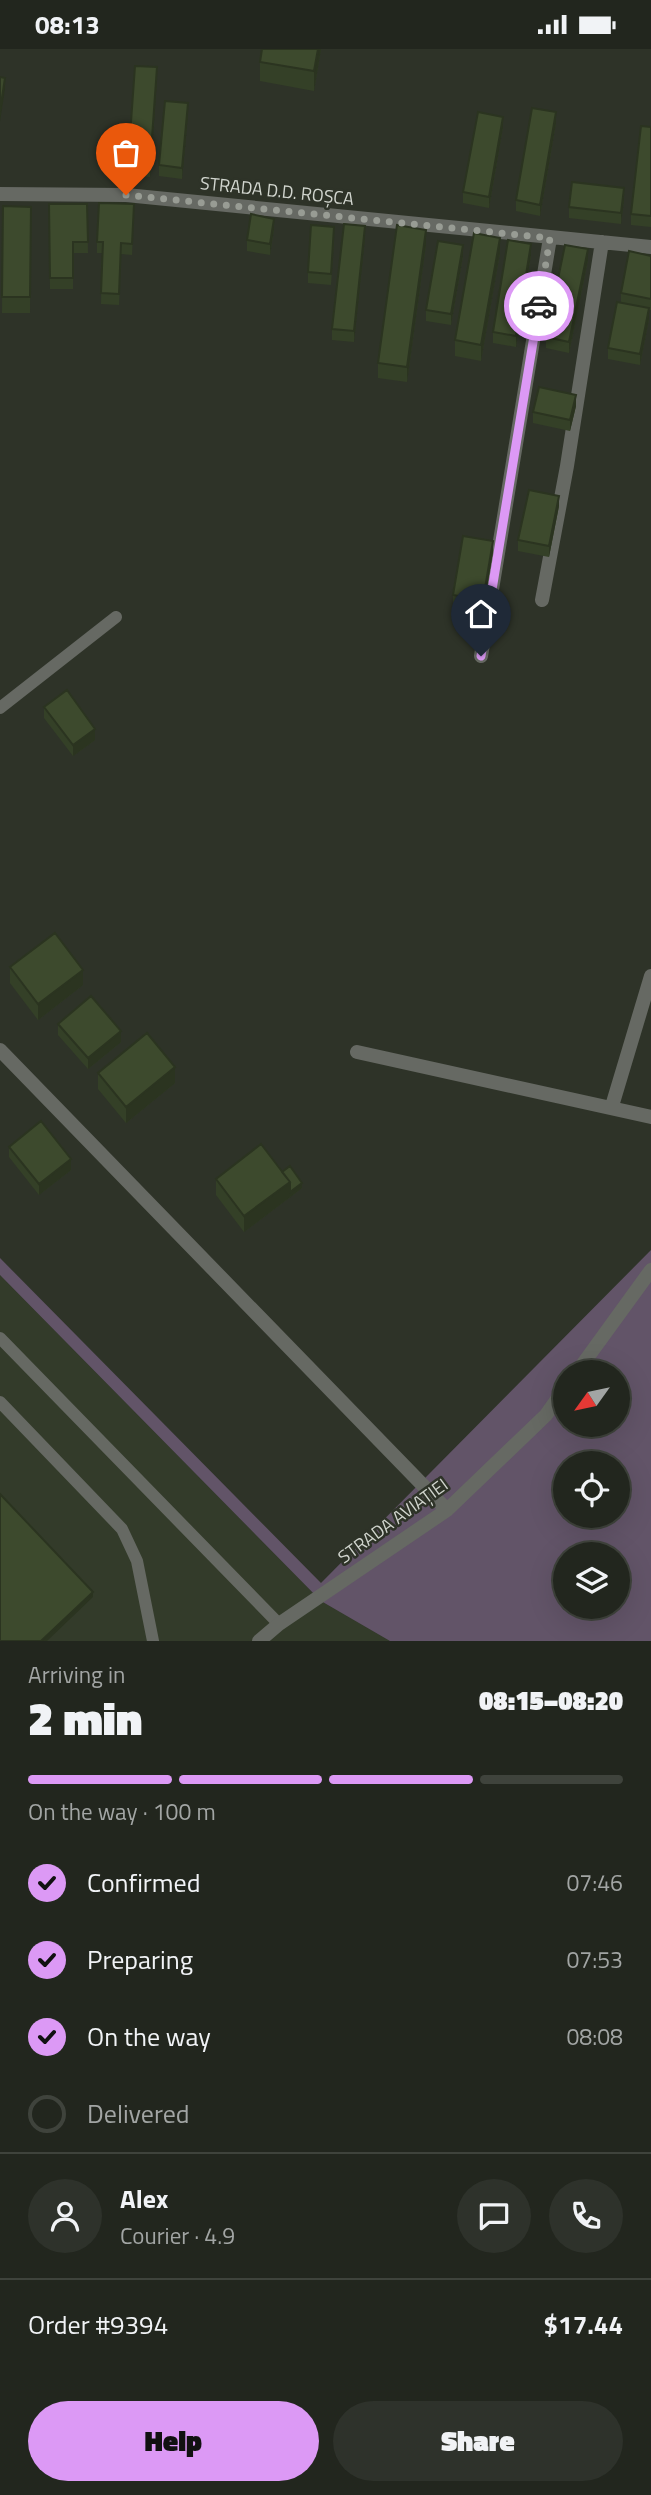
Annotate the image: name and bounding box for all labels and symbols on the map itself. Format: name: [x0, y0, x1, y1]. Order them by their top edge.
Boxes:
pin: [96, 123, 156, 195]
street label: STRADA D.D. ROȘCA: [199, 169, 356, 212]
courier: [504, 271, 574, 341]
pin: [451, 584, 511, 656]
north arrow: [553, 1360, 630, 1437]
street label: STRADA AVIAȚIEI: [332, 1471, 453, 1570]

